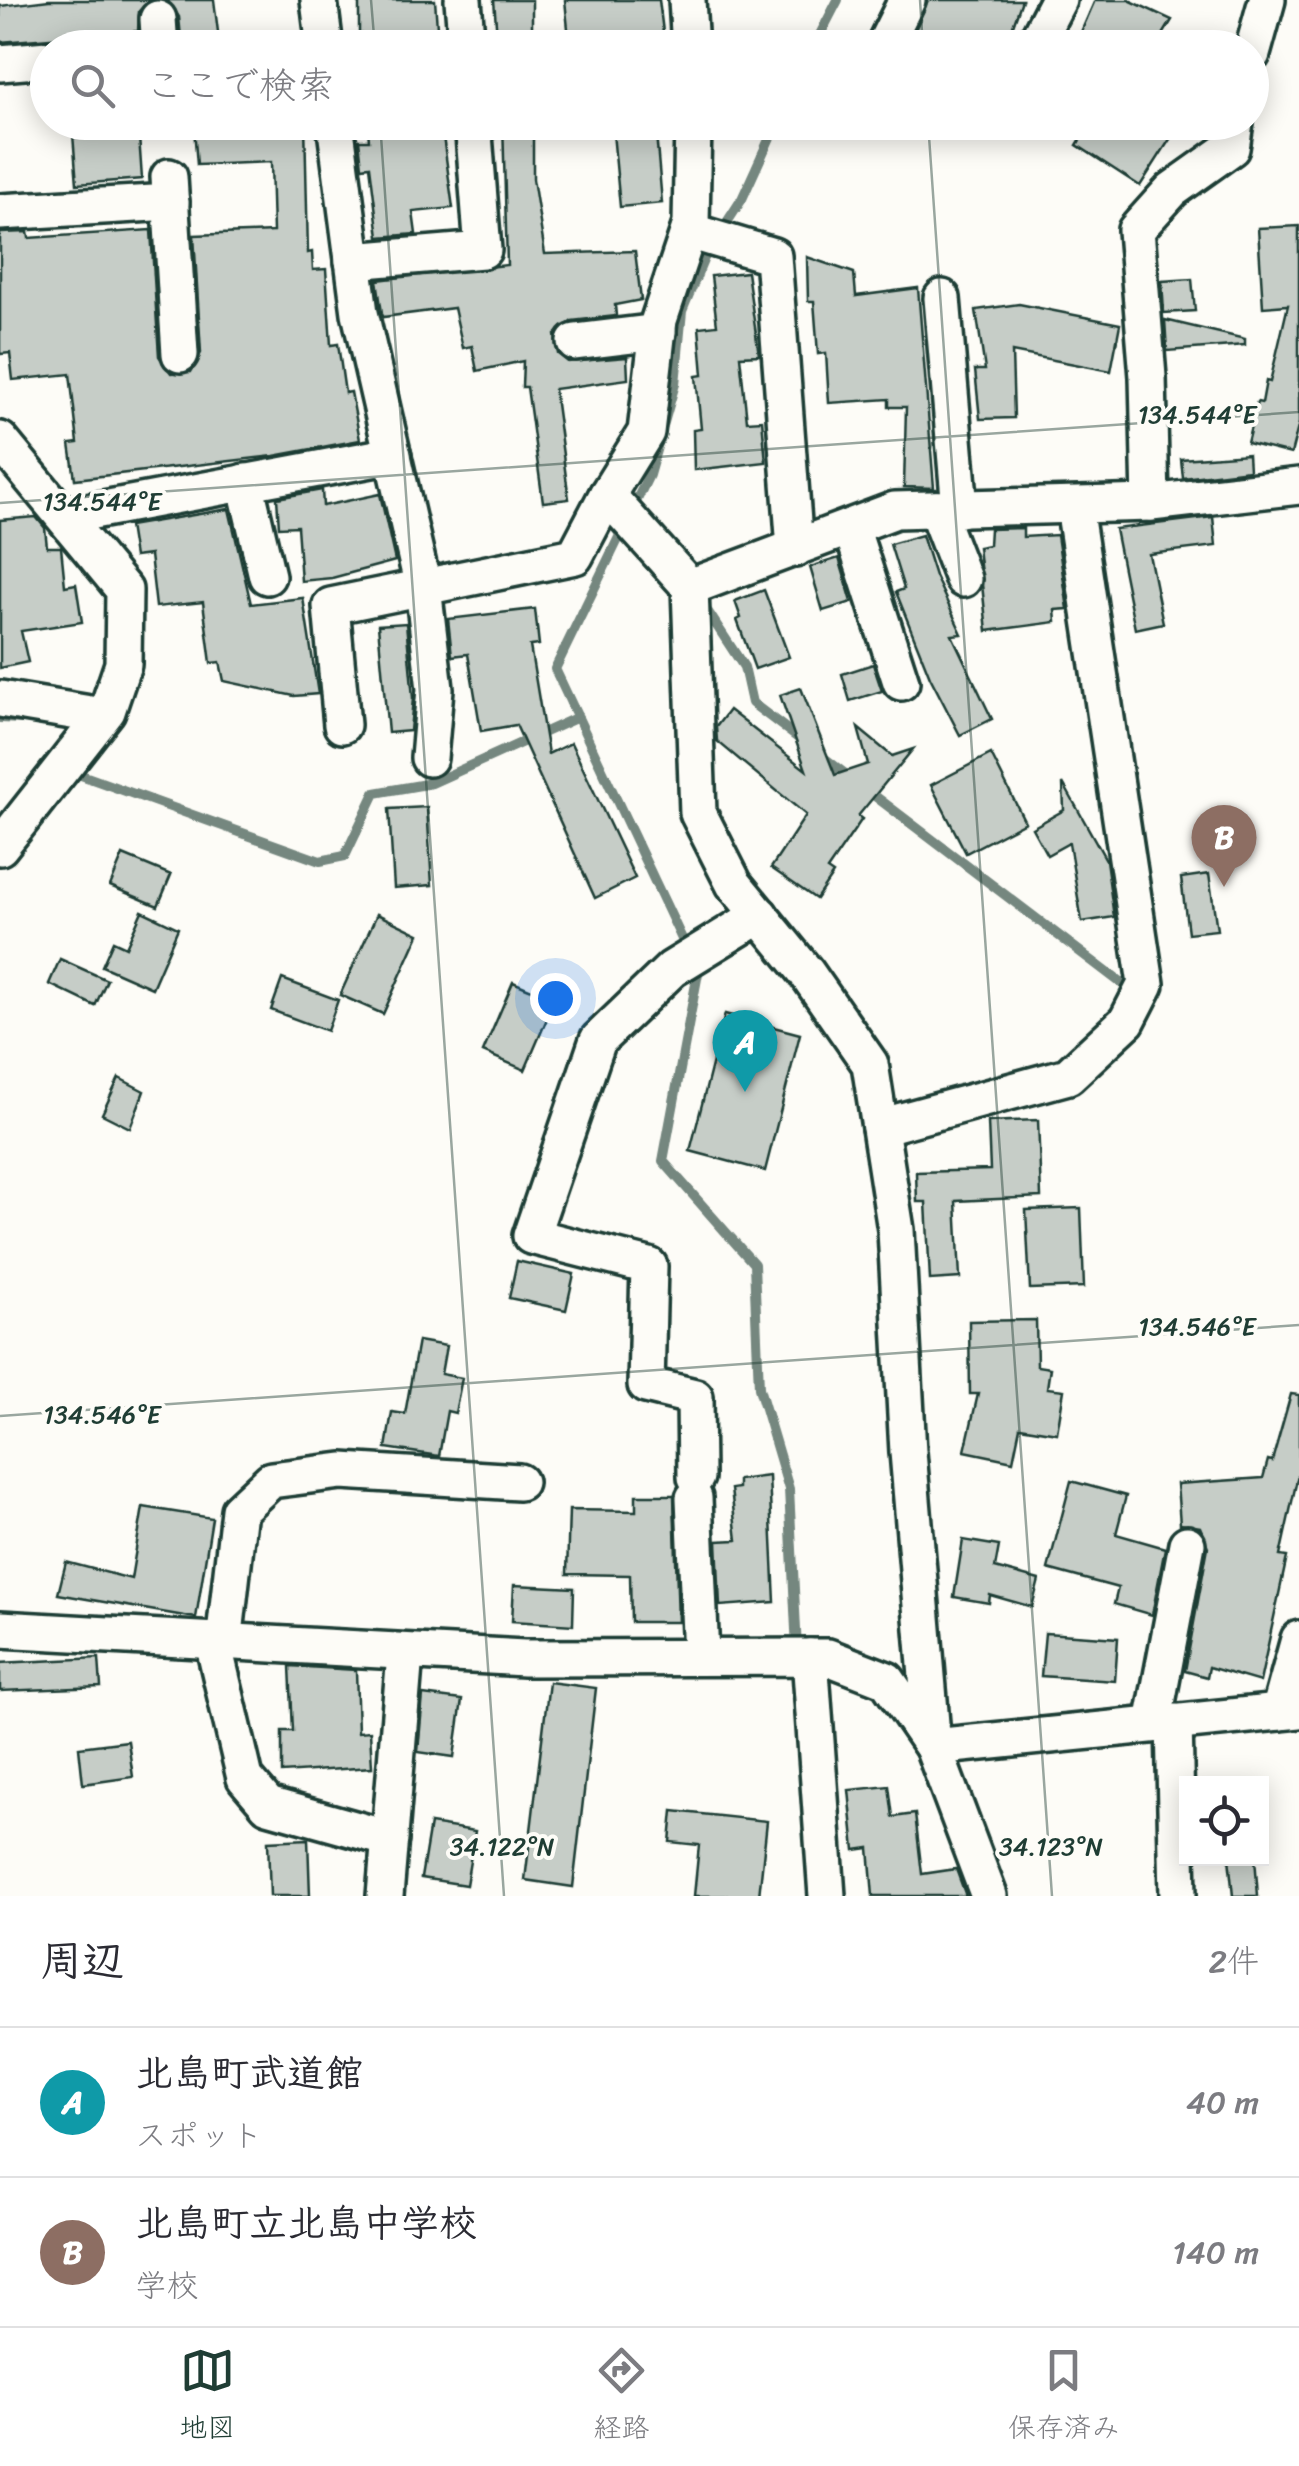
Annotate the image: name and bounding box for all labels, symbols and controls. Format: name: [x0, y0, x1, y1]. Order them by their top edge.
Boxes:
search box: [30, 30, 1269, 140]
text: ここで検索: [145, 52, 335, 119]
icon: search: [65, 58, 120, 113]
text: 134.544°E: [1138, 392, 1258, 437]
text: 134.544°E: [43, 479, 163, 524]
pin: B: [1192, 804, 1256, 887]
your location: [530, 973, 581, 1024]
pin: A: [712, 1010, 778, 1092]
text: 134.546°E: [1138, 1304, 1258, 1349]
text: 134.546°E: [43, 1392, 163, 1437]
map controls: [1179, 1776, 1269, 1866]
button: locate: [1179, 1776, 1269, 1866]
text: 34.122°N: [450, 1824, 555, 1869]
text: 34.123°N: [999, 1824, 1104, 1869]
text: 周辺: [40, 1924, 124, 1998]
text: 2件: [1209, 1933, 1259, 1990]
text: 北島町武道館: [135, 2040, 363, 2107]
text: A: [62, 2074, 83, 2131]
text: 40 m: [1186, 2074, 1259, 2131]
text: スポット: [135, 2107, 263, 2164]
text: 北島町立北島中学校: [135, 2190, 477, 2257]
text: B: [62, 2224, 83, 2281]
text: 140 m: [1172, 2224, 1259, 2281]
text: 学校: [135, 2257, 199, 2314]
tab: 地図: [179, 2343, 235, 2452]
tab: 経路: [593, 2343, 650, 2452]
tab: 保存済み: [1008, 2343, 1120, 2452]

